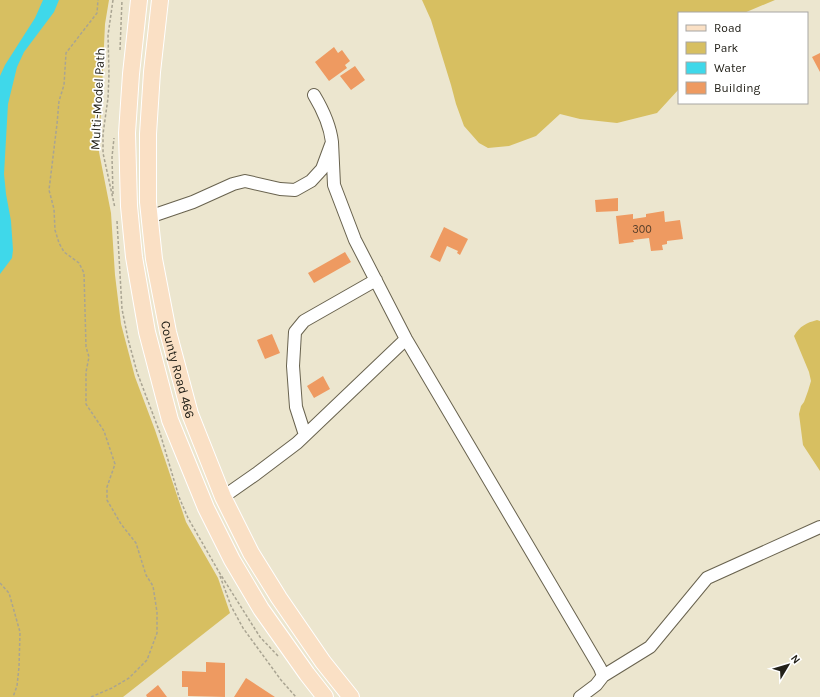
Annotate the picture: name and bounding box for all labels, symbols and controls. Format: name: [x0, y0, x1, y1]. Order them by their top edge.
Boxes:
legend: [678, 12, 808, 104]
text: Road: [714, 21, 742, 35]
text: Park: [714, 41, 739, 55]
street label: Multi-Model Path: [87, 48, 108, 150]
text: Water: [714, 61, 747, 75]
text: Building: [714, 81, 761, 95]
house number: 300: [632, 223, 652, 236]
street label: County Road 466: [158, 320, 198, 421]
north arrow: [768, 645, 808, 685]
text: N: [788, 652, 803, 666]

